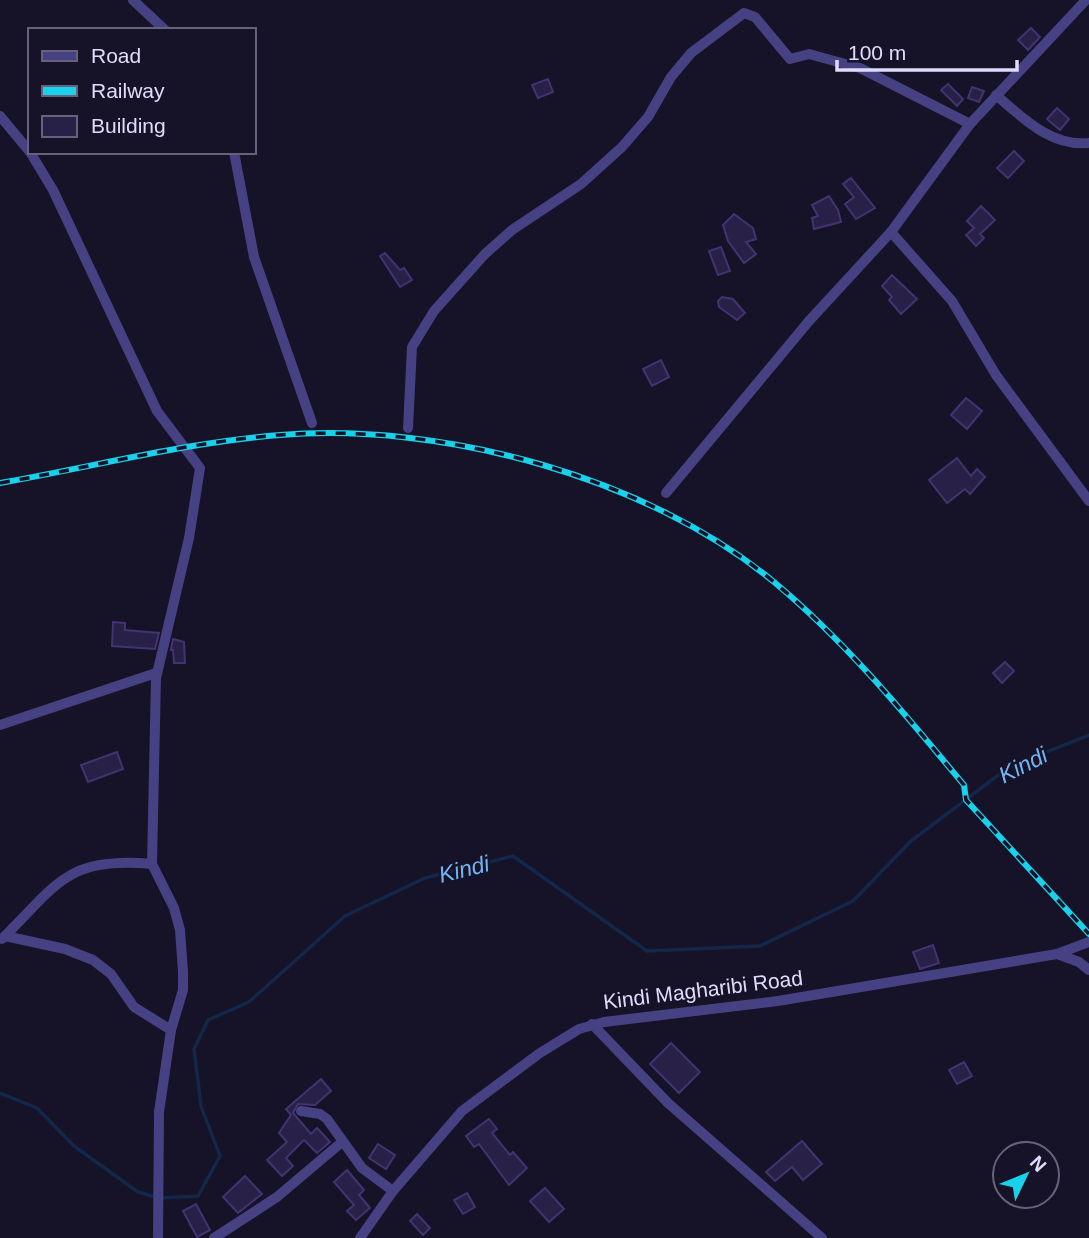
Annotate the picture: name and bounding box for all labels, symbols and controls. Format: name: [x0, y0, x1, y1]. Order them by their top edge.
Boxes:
legend: [28, 28, 256, 154]
scale bar: [837, 28, 1017, 72]
text: 100 m: [848, 41, 906, 64]
text: Road: [91, 44, 141, 67]
text: Railway: [91, 79, 165, 102]
text: Building: [91, 114, 166, 137]
water label: Kindi: [994, 741, 1052, 788]
water label: Kindi: [436, 850, 493, 888]
street label: Kindi Magharibi Road: [602, 966, 804, 1013]
north arrow: [991, 1140, 1061, 1210]
text: N: [1026, 1152, 1050, 1176]

